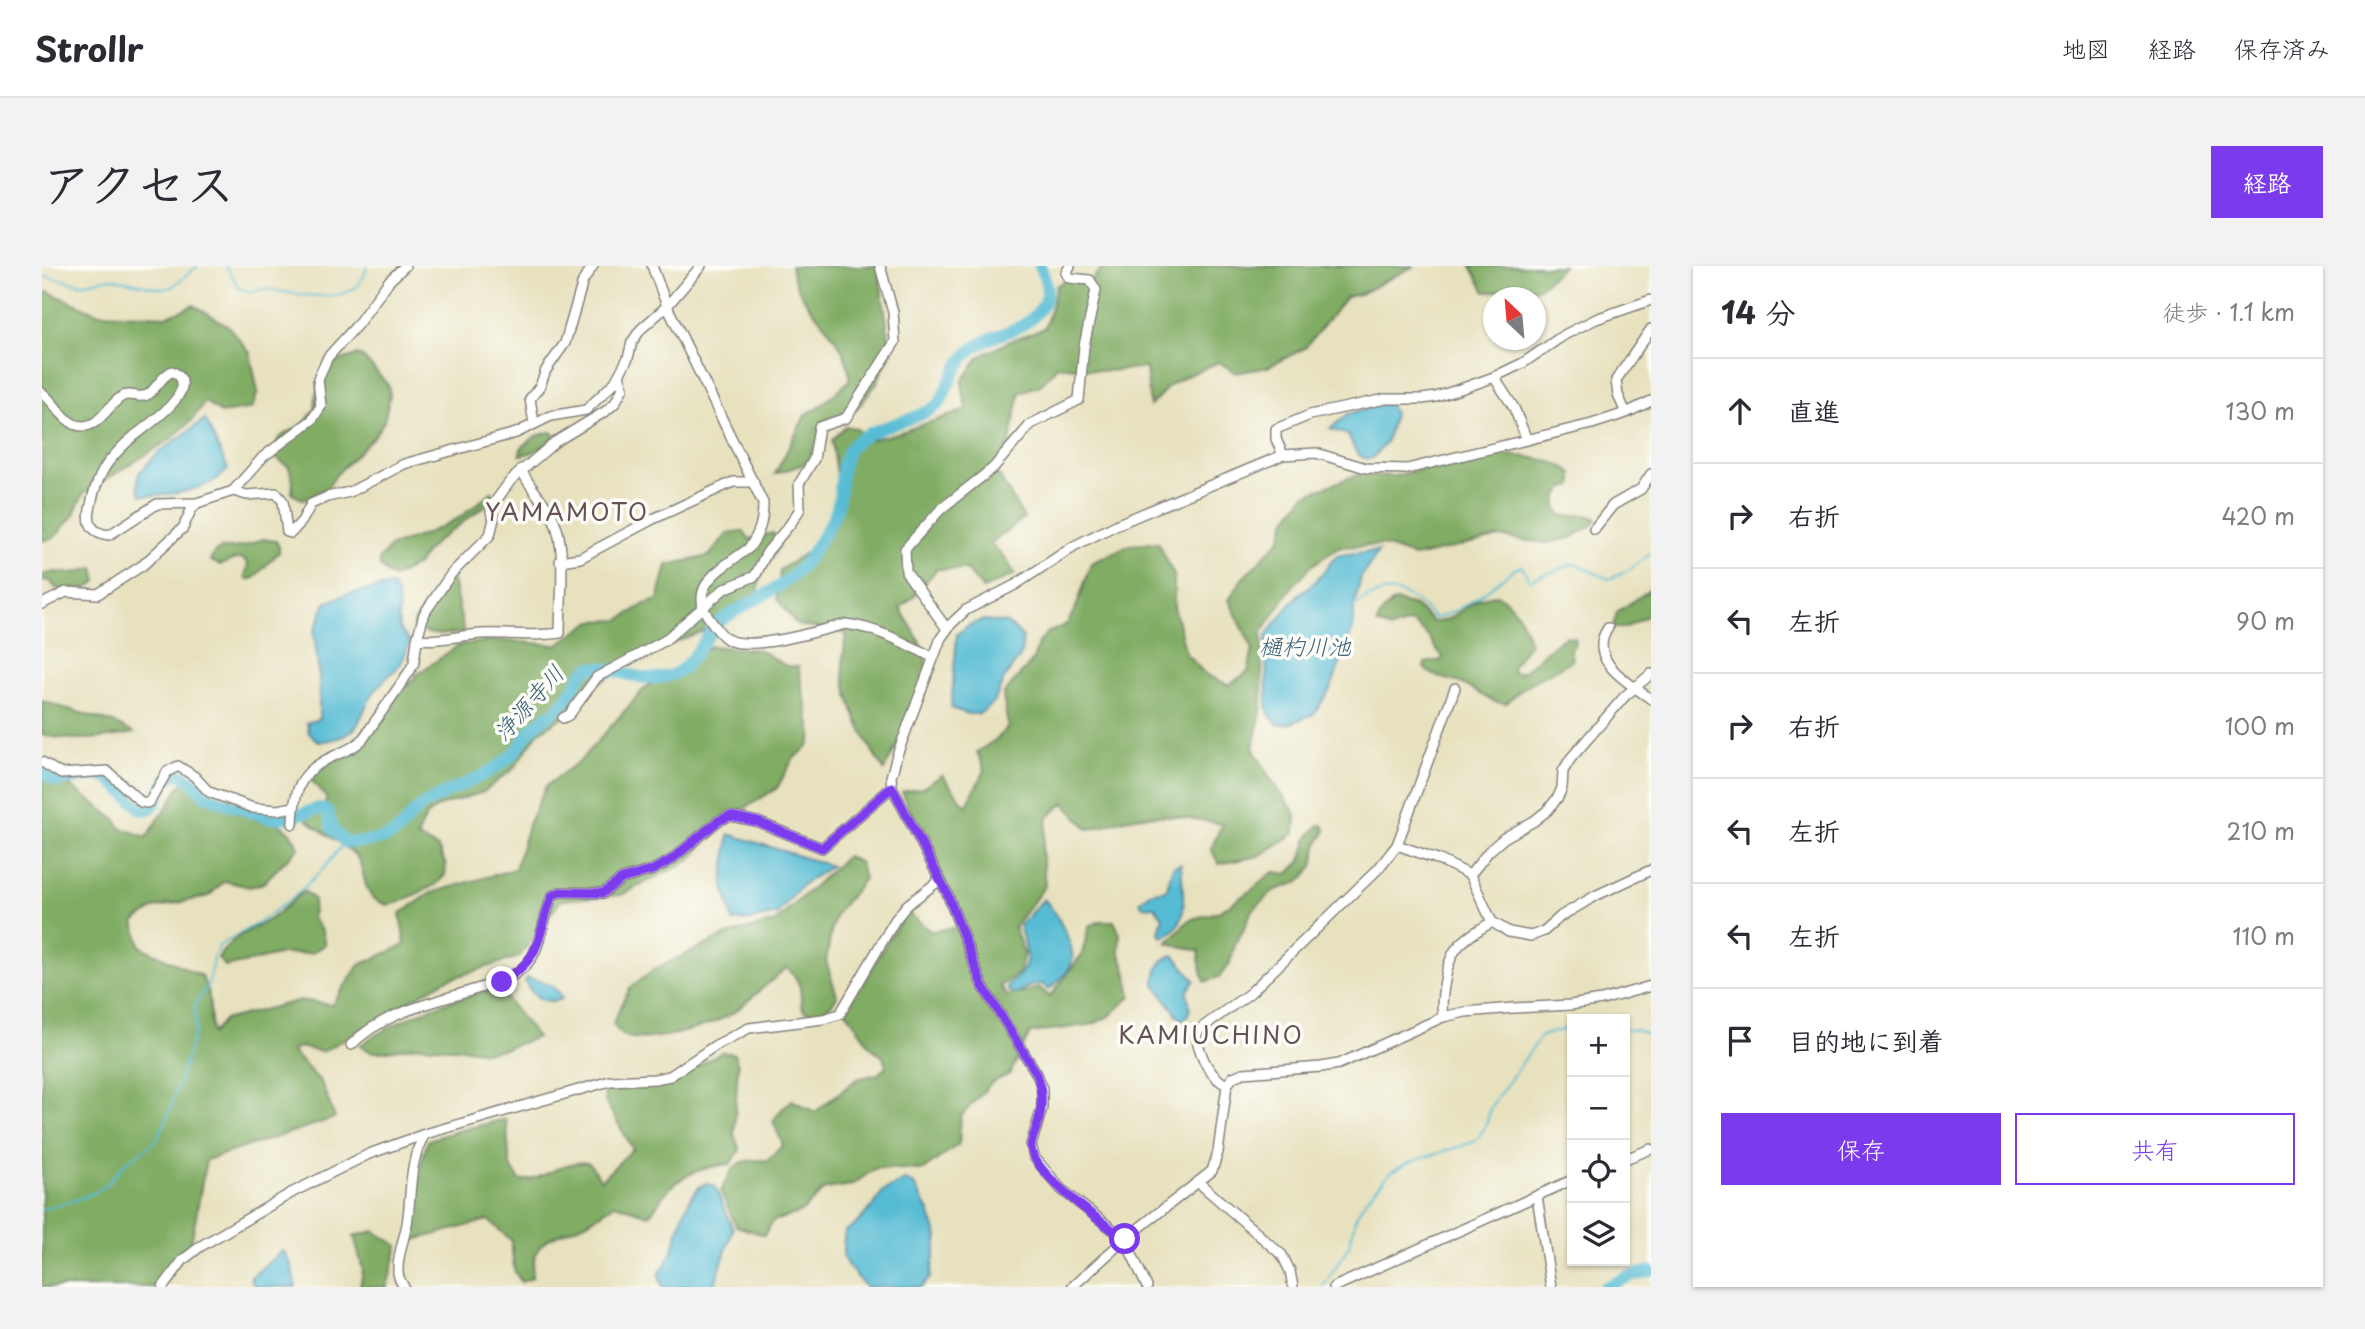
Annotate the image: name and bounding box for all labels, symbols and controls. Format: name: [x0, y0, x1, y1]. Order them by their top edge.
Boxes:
text: Strollr: [35, 23, 144, 73]
text: 地図: [2062, 30, 2110, 66]
text: 経路: [2148, 30, 2196, 66]
text: 保存済み: [2234, 30, 2330, 66]
text: アクセス: [42, 145, 235, 219]
button: 経路: [2211, 146, 2323, 218]
north arrow: [1483, 287, 1546, 350]
text: 14 分: [1721, 289, 1796, 334]
text: 徒歩 · 1.1 km: [2162, 294, 2295, 329]
text: 直進: [1788, 391, 1840, 430]
icon: ahead: [1721, 392, 1759, 430]
text: 130 m: [2225, 393, 2295, 428]
district label: YAMAMOTO: [485, 493, 649, 529]
text: 右折: [1788, 496, 1840, 535]
icon: right: [1721, 497, 1759, 535]
text: 420 m: [2221, 498, 2295, 533]
text: 左折: [1788, 601, 1840, 640]
icon: left: [1721, 602, 1759, 640]
text: 90 m: [2236, 603, 2295, 638]
water label: 樋杓川池: [1259, 628, 1352, 663]
water label: 浄源寺川: [484, 656, 572, 748]
text: 右折: [1788, 706, 1840, 745]
icon: right: [1721, 707, 1759, 745]
text: 100 m: [2225, 708, 2295, 743]
text: 左折: [1788, 811, 1840, 850]
icon: left: [1721, 812, 1759, 850]
text: 210 m: [2227, 813, 2295, 848]
text: 左折: [1788, 916, 1840, 955]
icon: left: [1721, 917, 1759, 955]
text: 110 m: [2233, 918, 2295, 953]
route end: [486, 966, 517, 997]
map controls: [1567, 1014, 1630, 1266]
button: +: [1567, 1014, 1630, 1077]
district label: KAMIUCHINO: [1118, 1016, 1304, 1052]
text: 目的地に到着: [1788, 1021, 1944, 1060]
icon: arrive: [1721, 1022, 1759, 1060]
button: −: [1567, 1077, 1630, 1140]
button: 保存: [1721, 1113, 2001, 1185]
button: 共有: [2015, 1113, 2295, 1185]
button: locate: [1567, 1140, 1630, 1203]
button: layers: [1567, 1203, 1630, 1266]
route start: [1109, 1223, 1140, 1254]

